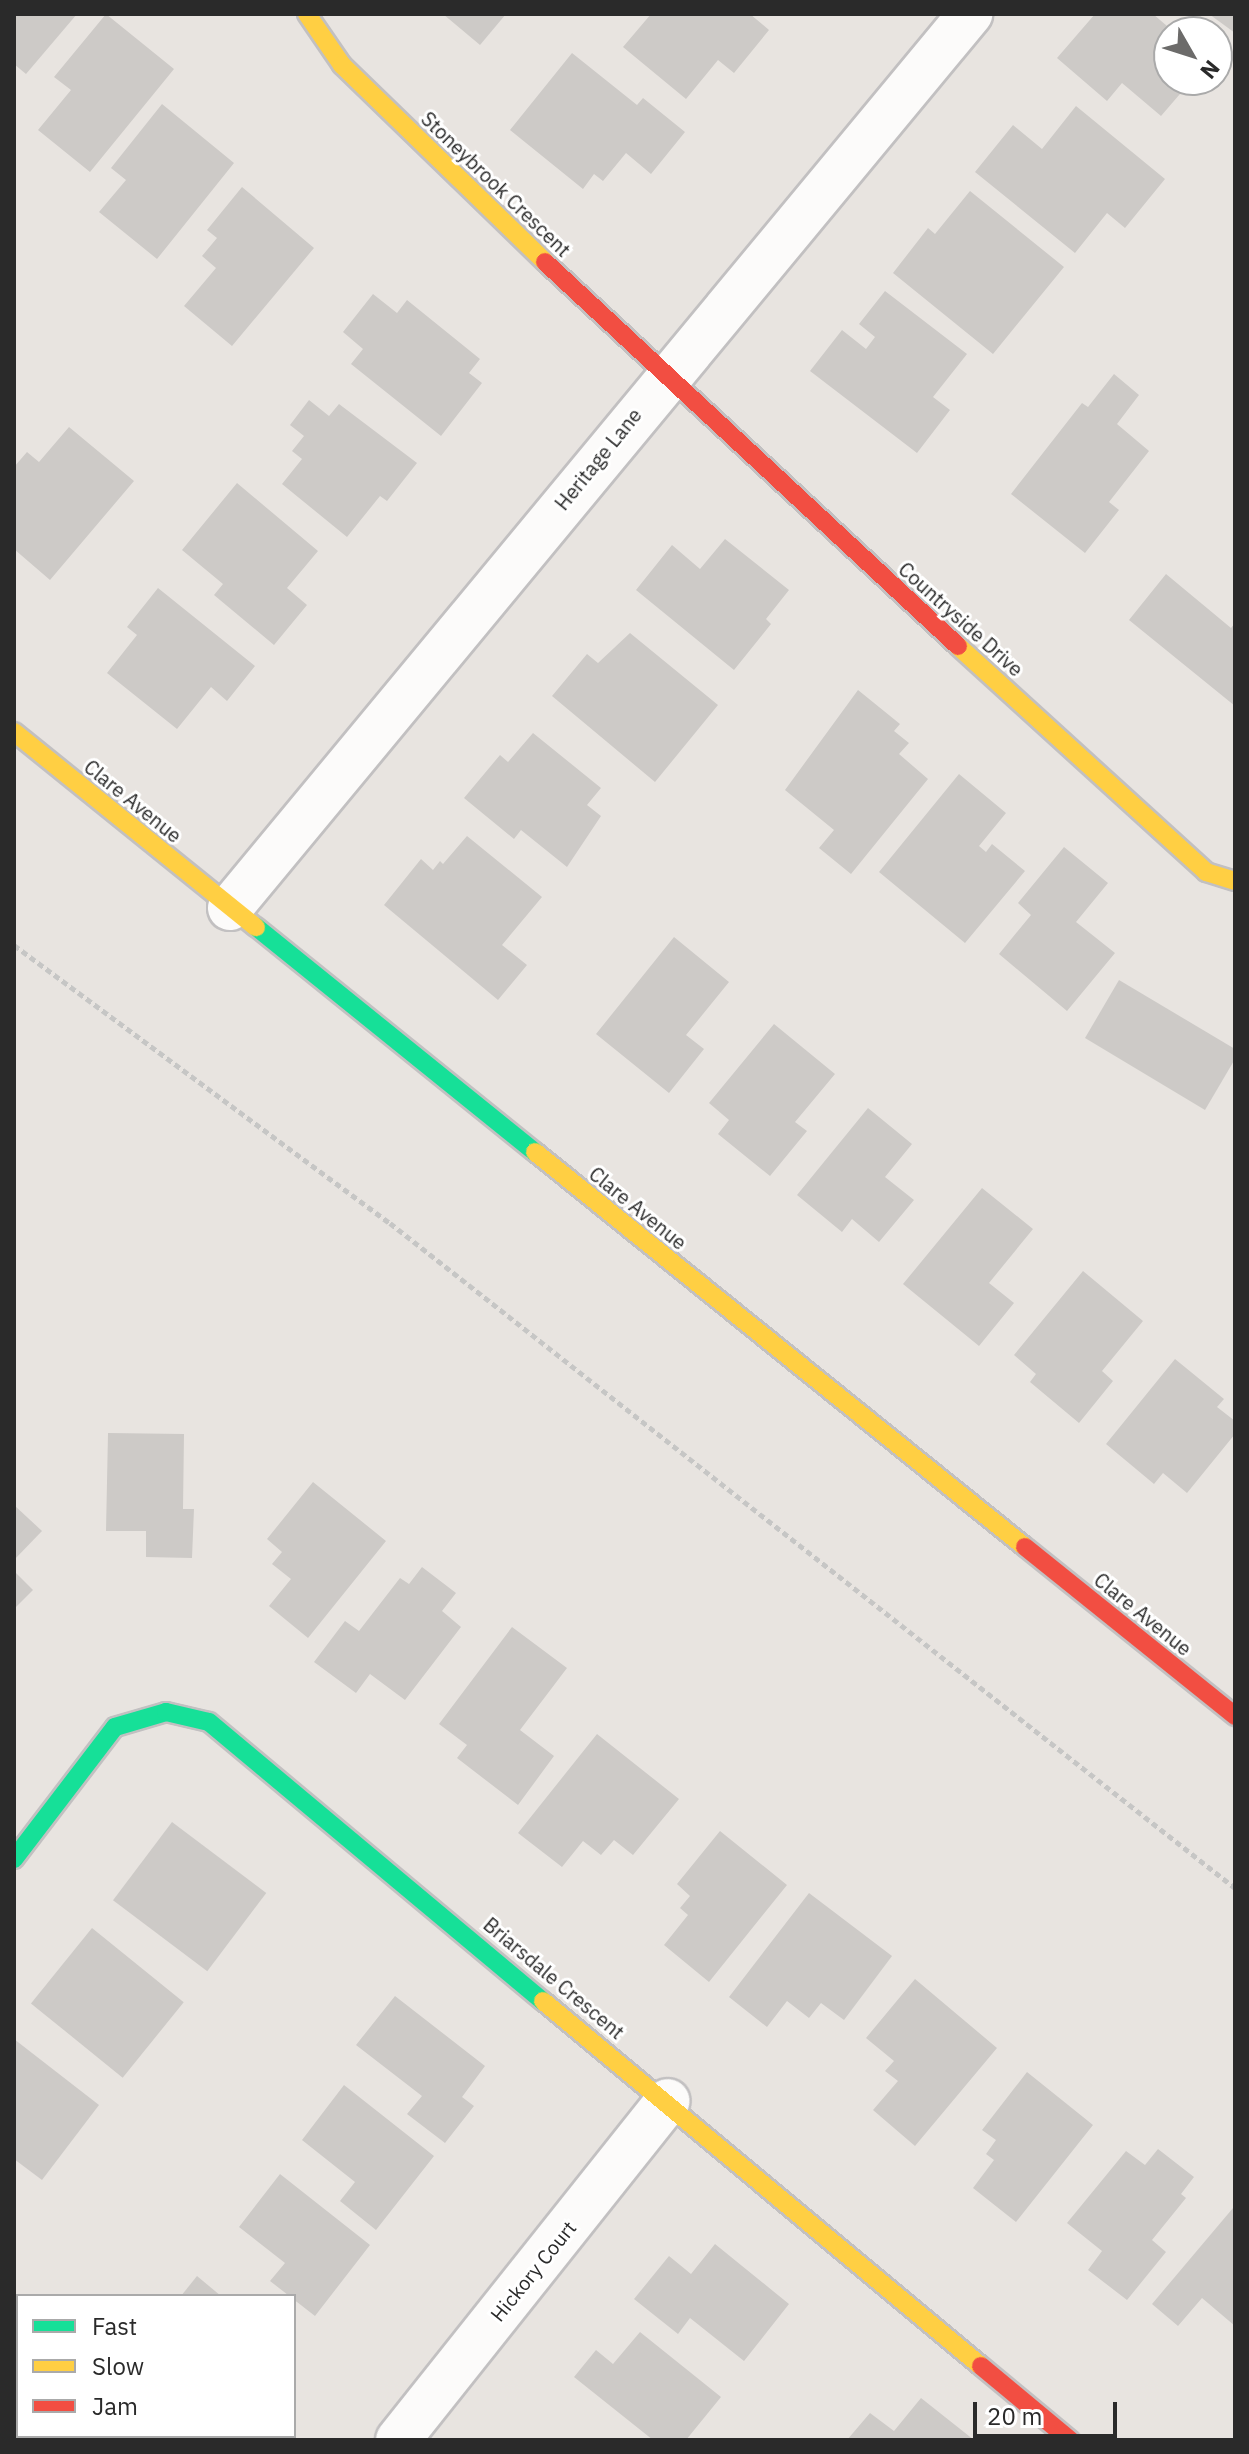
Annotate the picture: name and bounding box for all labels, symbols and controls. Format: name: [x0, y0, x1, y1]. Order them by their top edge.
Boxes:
north arrow: [1153, 16, 1233, 96]
text: N: [1194, 55, 1227, 85]
street label: Stoneybrook Crescent: [416, 107, 576, 261]
street label: Heritage Lane: [550, 403, 646, 515]
street label: Countryside Drive: [894, 557, 1028, 681]
street label: Clare Avenue: [79, 754, 187, 848]
street label: Clare Avenue: [584, 1161, 692, 1255]
street label: Clare Avenue: [1089, 1567, 1197, 1661]
street label: Briarsdale Crescent: [479, 1912, 629, 2044]
street label: Hickory Court: [485, 2216, 581, 2326]
legend: [16, 2294, 296, 2438]
text: Fast: [92, 2310, 137, 2342]
text: Slow: [92, 2350, 144, 2382]
scale bar: [977, 2386, 1121, 2436]
text: Jam: [92, 2390, 138, 2422]
text: 20 m: [987, 2400, 1042, 2432]

